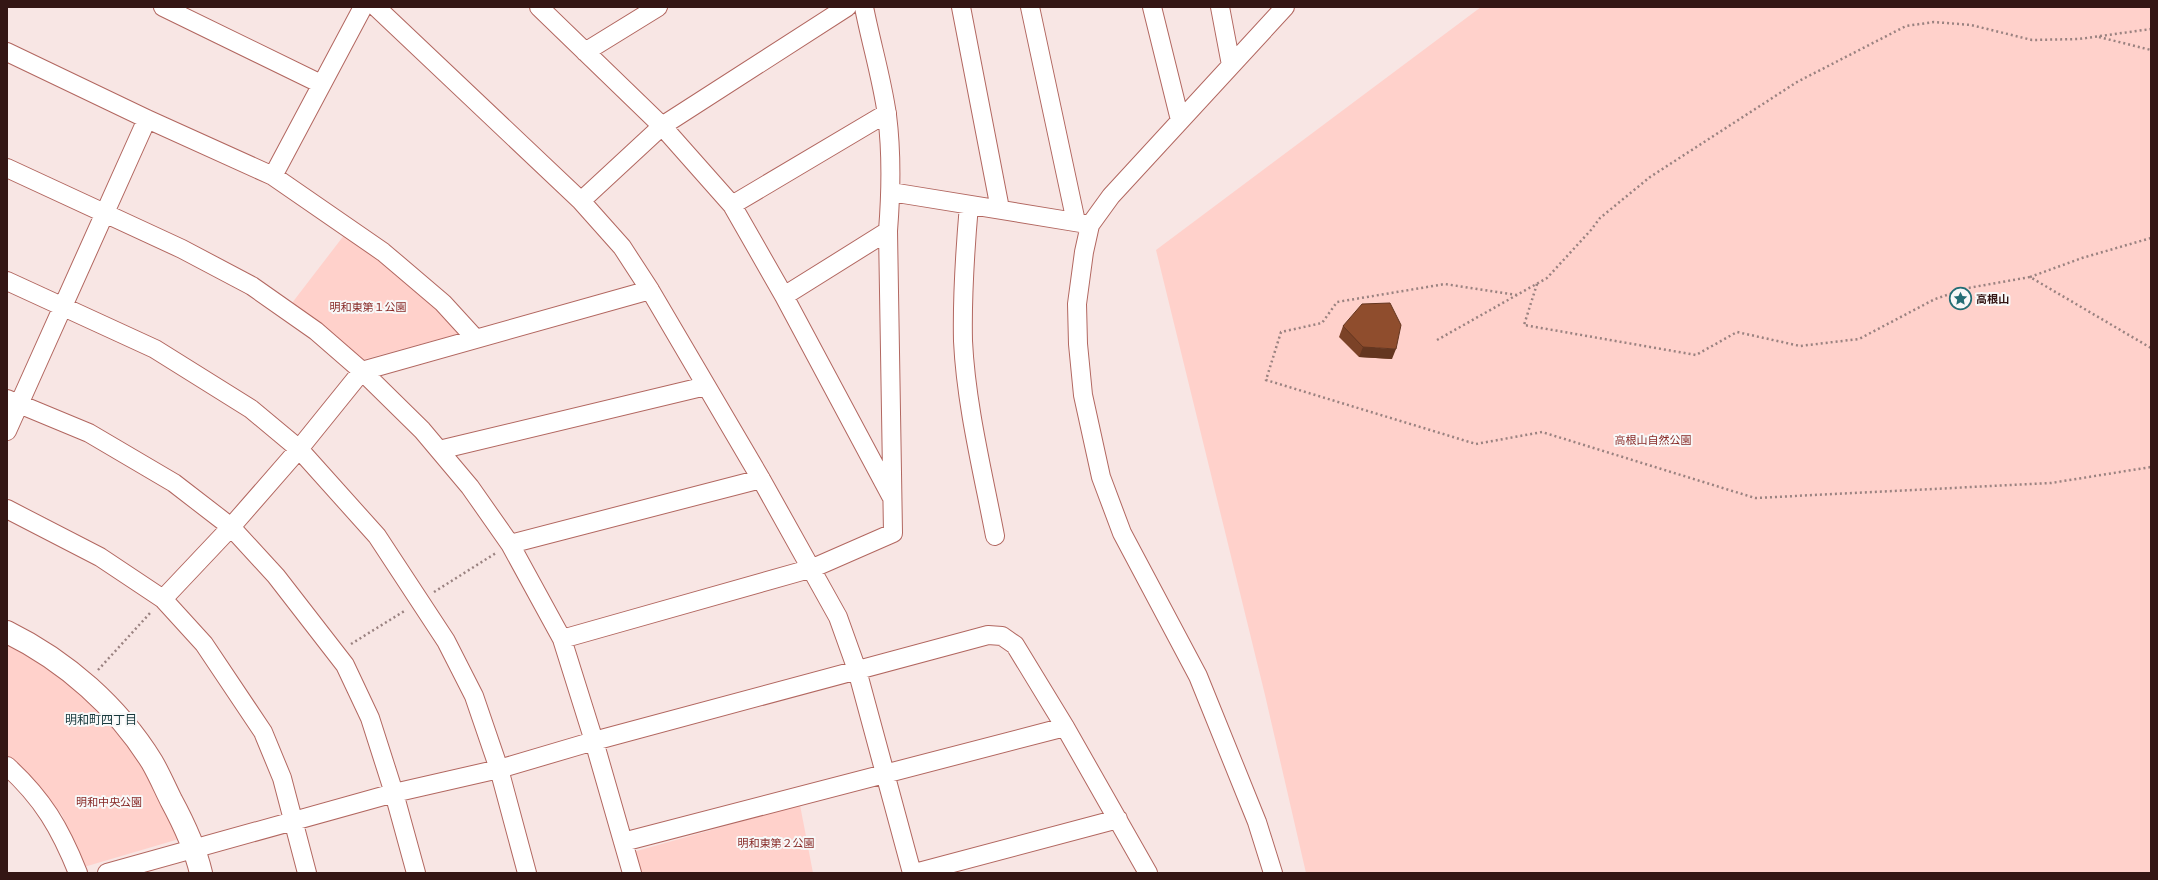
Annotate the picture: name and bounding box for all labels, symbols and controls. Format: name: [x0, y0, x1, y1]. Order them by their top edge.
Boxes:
place icon: 高根山: [1948, 286, 1974, 312]
place label: 高根山: [1976, 293, 2009, 305]
park label: 明和東第１公園: [330, 301, 407, 313]
park label: 高根山自然公園: [1615, 434, 1692, 446]
district label: 明和町四丁目: [65, 713, 137, 727]
park label: 明和中央公園: [76, 796, 142, 808]
park label: 明和東第２公園: [738, 837, 815, 849]

